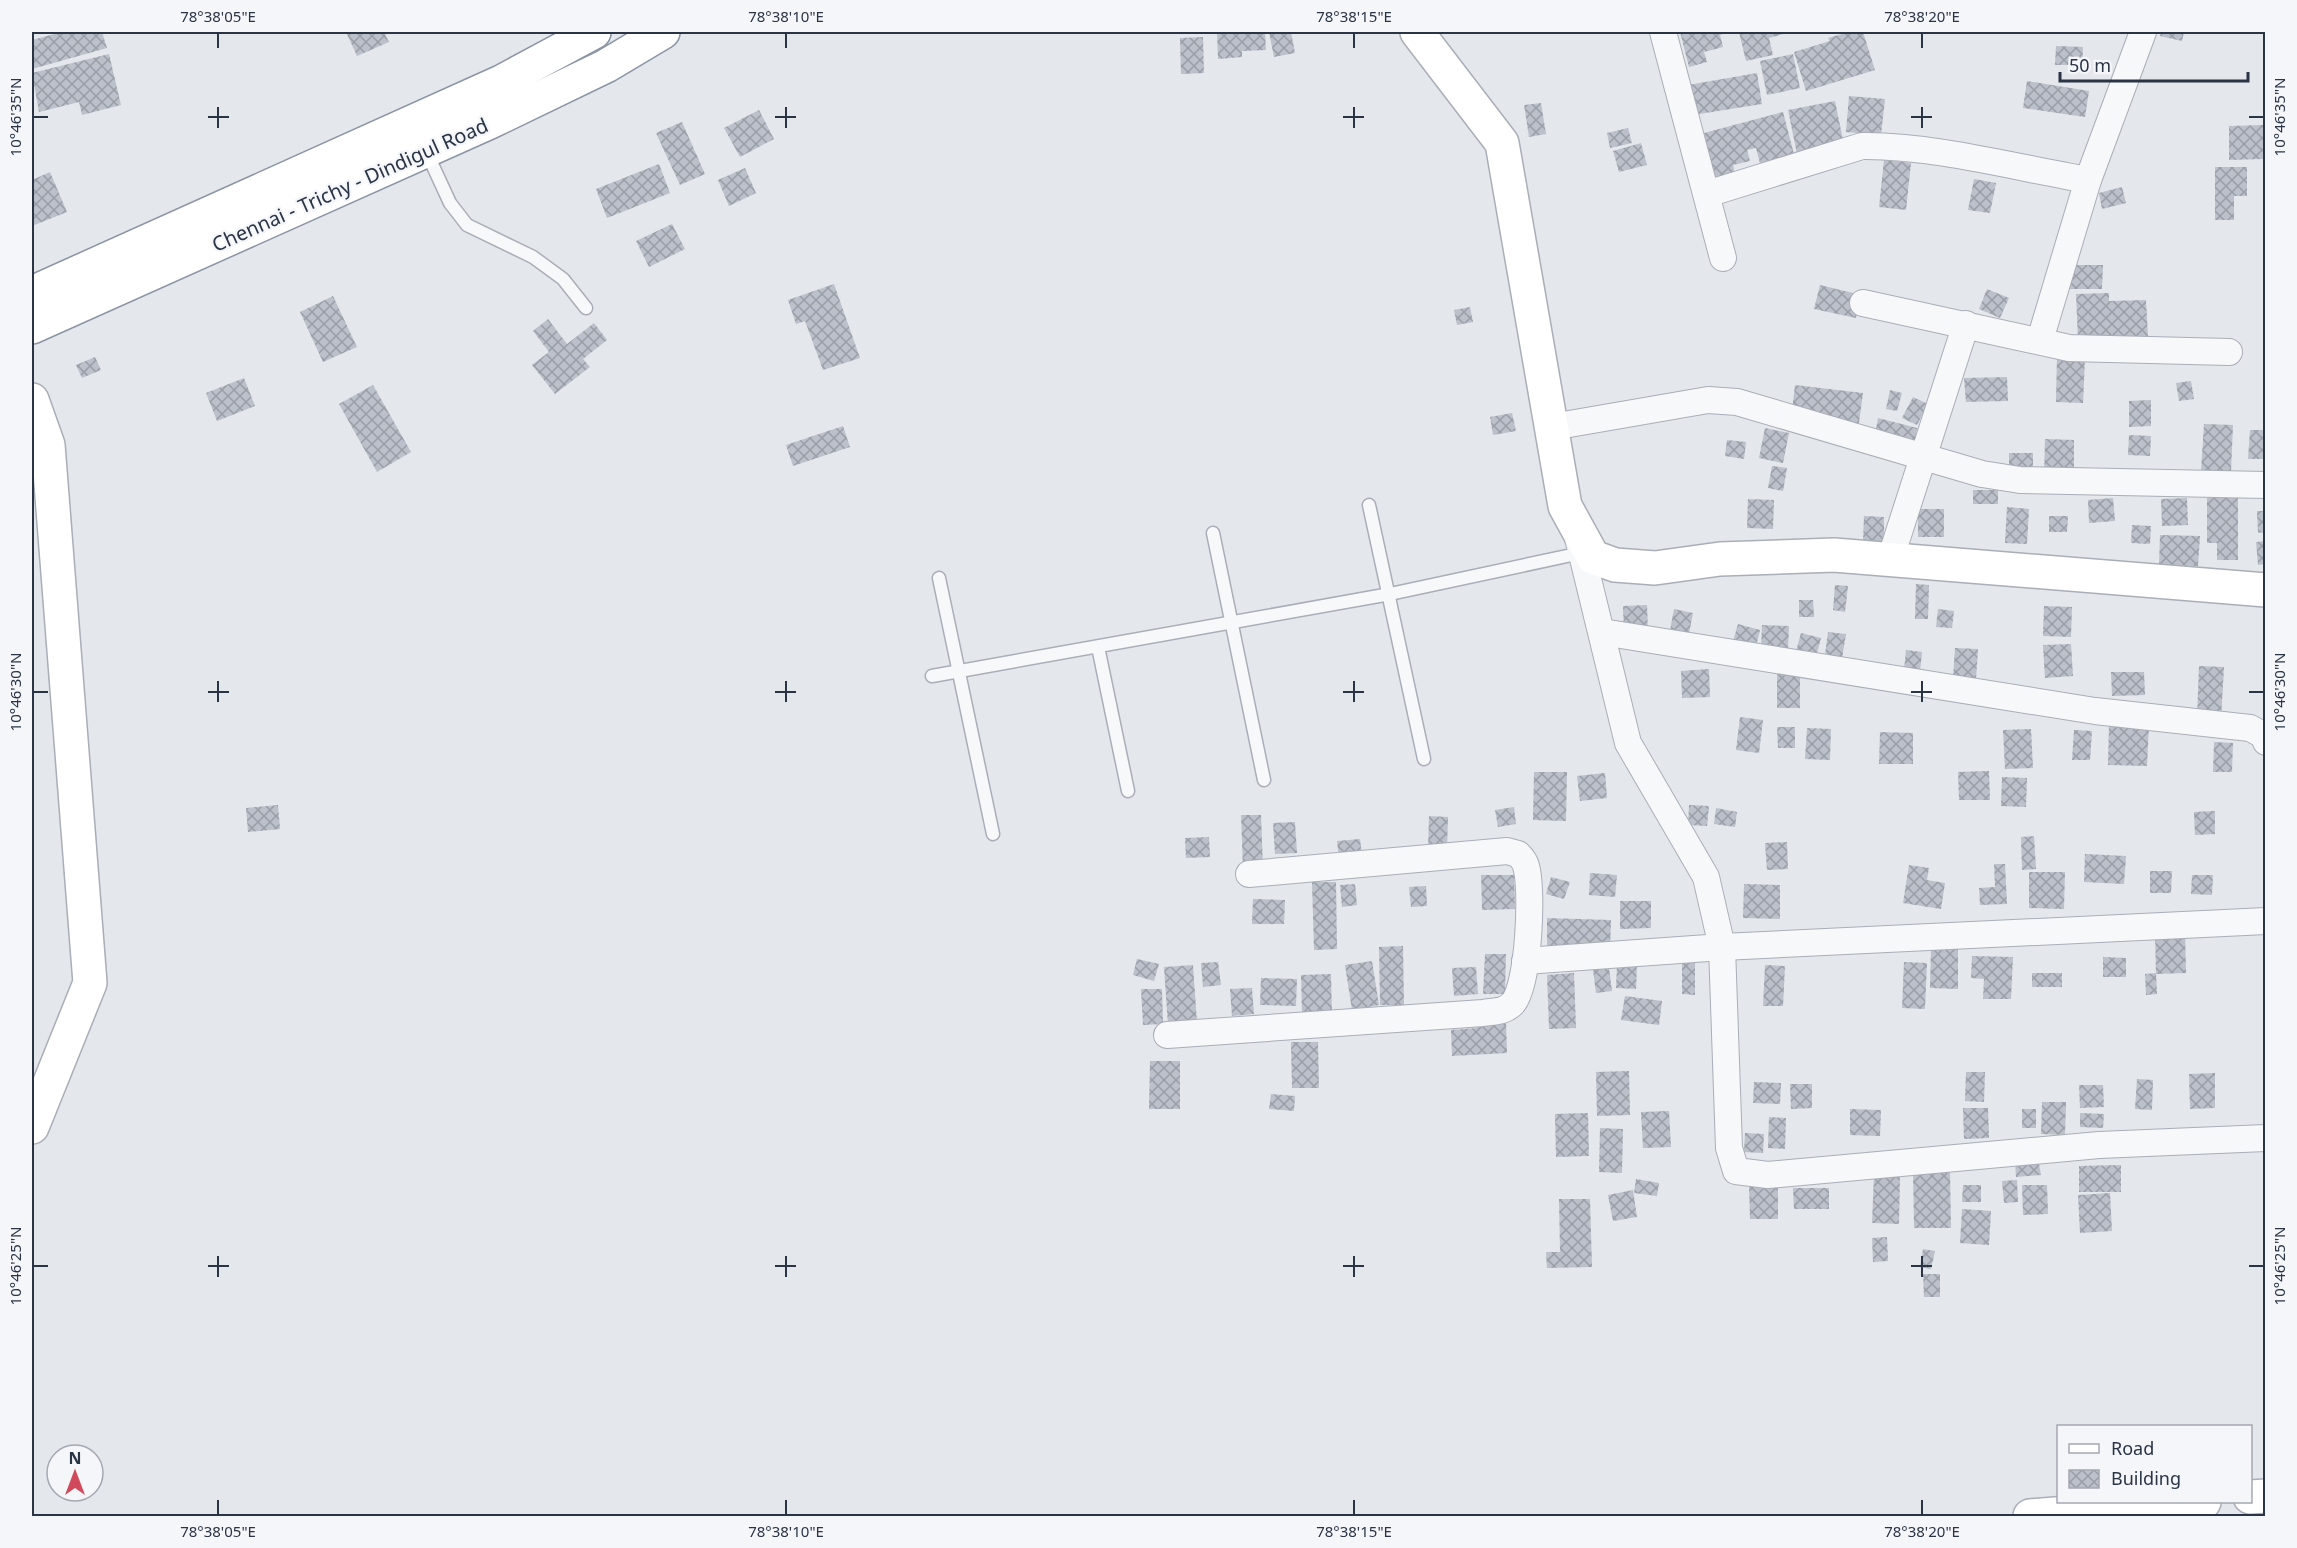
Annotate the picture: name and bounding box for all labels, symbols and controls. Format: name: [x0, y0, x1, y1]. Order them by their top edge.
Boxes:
text: 78°38'05"E: [180, 6, 256, 26]
text: 78°38'10"E: [748, 6, 824, 26]
text: 78°38'15"E: [1316, 6, 1392, 26]
text: 78°38'20"E: [1884, 6, 1960, 26]
scale bar: [2060, 45, 2248, 83]
text: 50 m: [2069, 53, 2111, 77]
text: 10°46'35"N: [5, 78, 25, 156]
text: 10°46'35"N: [2269, 78, 2289, 156]
street label: Chennai - Trichy - Dindigul Road: [208, 111, 492, 258]
text: 10°46'30"N: [5, 653, 25, 731]
text: 10°46'30"N: [2269, 653, 2289, 731]
text: 10°46'25"N: [5, 1227, 25, 1305]
text: 10°46'25"N: [2269, 1227, 2289, 1305]
legend: [2057, 1425, 2252, 1503]
text: Road: [2111, 1436, 2154, 1460]
north arrow: [45, 1443, 105, 1503]
text: N: [68, 1447, 82, 1469]
text: Building: [2111, 1466, 2181, 1490]
text: 78°38'05"E: [180, 1521, 256, 1541]
text: 78°38'10"E: [748, 1521, 824, 1541]
text: 78°38'15"E: [1316, 1521, 1392, 1541]
text: 78°38'20"E: [1884, 1521, 1960, 1541]

